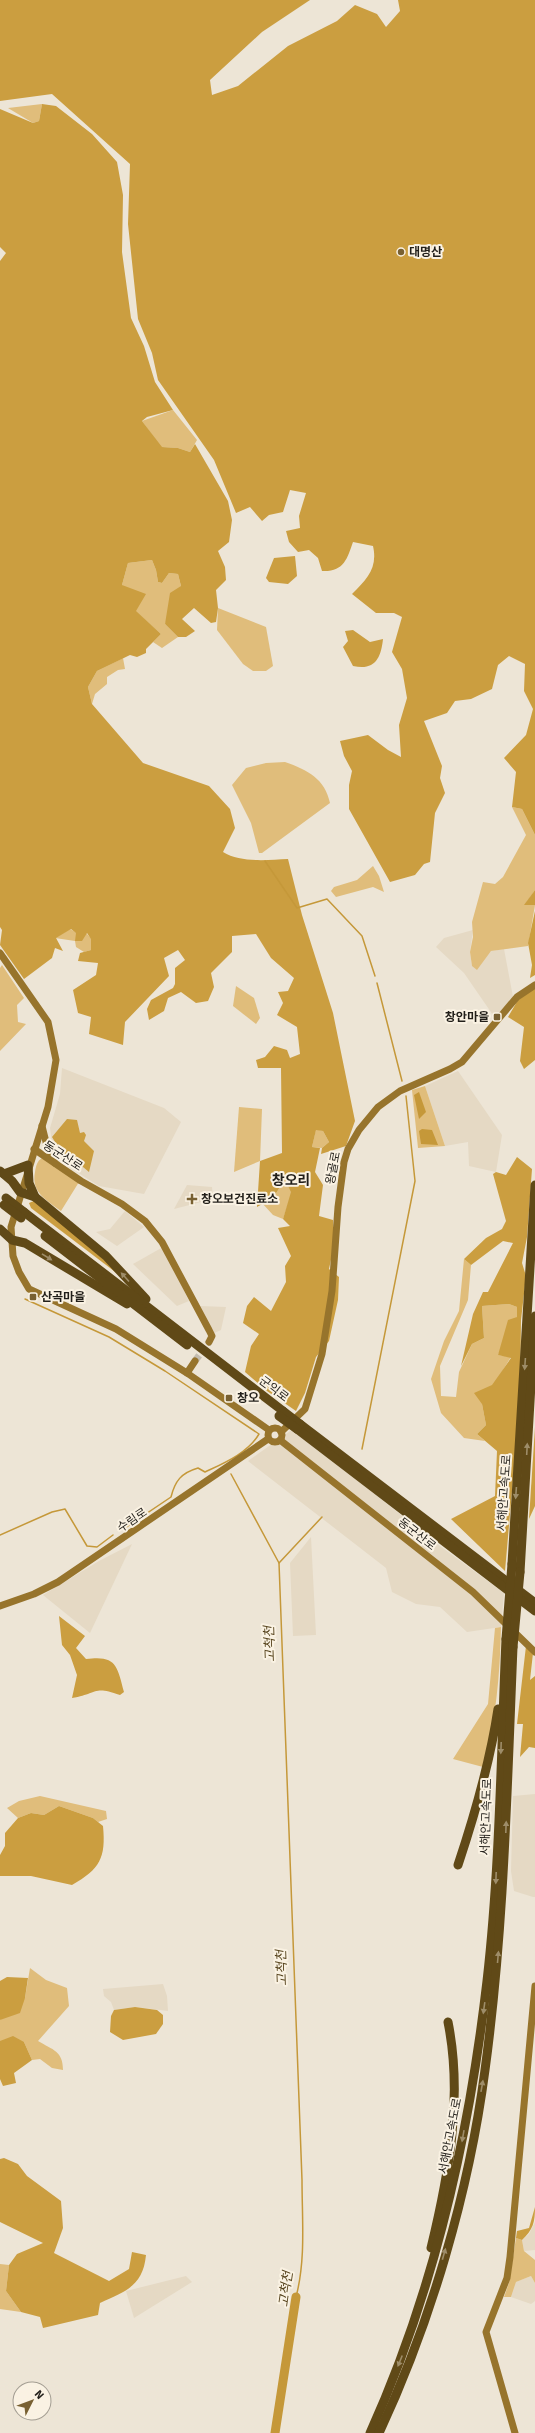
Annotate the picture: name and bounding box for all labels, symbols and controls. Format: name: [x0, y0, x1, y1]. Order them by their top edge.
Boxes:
place label: 대명산: [409, 245, 442, 260]
marker: 대명산: [396, 247, 406, 257]
place label: 창안마을: [445, 1010, 489, 1025]
marker: 창안마을: [492, 1012, 502, 1022]
street label: 동군산로: [40, 1138, 85, 1175]
street label: 왕골로: [323, 1150, 344, 1186]
district label: 창오리: [272, 1172, 310, 1189]
place label: 창오보건진료소: [201, 1192, 278, 1207]
marker: 창오보건진료소: [186, 1193, 198, 1205]
one-way arrow: [41, 1253, 53, 1260]
one-way arrow: [121, 1272, 130, 1281]
place label: 산곡마을: [41, 1290, 85, 1305]
marker: 산곡마을: [28, 1292, 38, 1302]
one-way arrow: [521, 1358, 528, 1370]
street label: 군익로: [256, 1373, 291, 1405]
place label: 창오: [237, 1391, 259, 1406]
marker: 창오: [224, 1393, 234, 1403]
one-way arrow: [524, 1442, 530, 1455]
street label: 서해안고속도로: [494, 1454, 515, 1532]
one-way arrow: [513, 1487, 520, 1499]
street label: 수림로: [114, 1505, 150, 1536]
street label: 동군산로: [395, 1515, 439, 1554]
water label: 고척천: [261, 1625, 279, 1662]
one-way arrow: [498, 1742, 504, 1755]
street label: 서해안고속도로: [478, 1778, 495, 1856]
one-way arrow: [502, 1821, 509, 1833]
one-way arrow: [492, 1872, 499, 1884]
water label: 고척천: [273, 1949, 291, 1986]
one-way arrow: [494, 1951, 501, 1963]
one-way arrow: [481, 2002, 487, 2014]
one-way arrow: [479, 2080, 485, 2092]
street label: 서해안고속도로: [436, 2097, 465, 2175]
one-way arrow: [460, 2130, 466, 2142]
one-way arrow: [441, 2248, 447, 2260]
water label: 고척천: [276, 2269, 297, 2308]
one-way arrow: [397, 2356, 403, 2368]
north arrow: [12, 2381, 52, 2421]
text: N: [32, 2387, 46, 2402]

